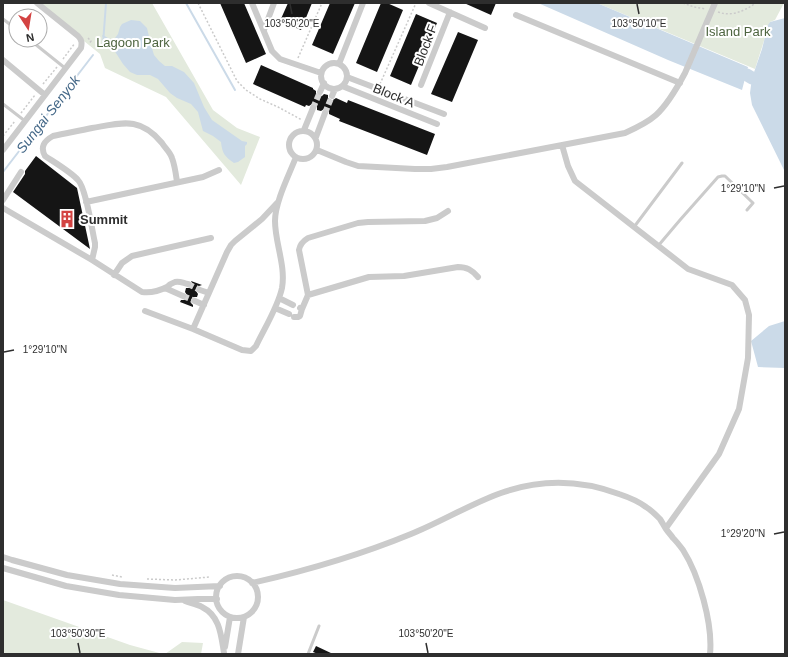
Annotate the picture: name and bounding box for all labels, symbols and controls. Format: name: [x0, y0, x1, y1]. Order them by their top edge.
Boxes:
north arrow: [8, 8, 48, 48]
text: 103°50'20"E: [264, 18, 320, 29]
text: 103°50'10"E: [611, 18, 667, 29]
street label: Block F: [411, 22, 440, 68]
park label: Island Park: [705, 24, 771, 39]
text: N: [25, 31, 35, 44]
park label: Lagoon Park: [96, 35, 170, 50]
water label: Sungai Senyok: [13, 71, 84, 156]
street label: Block A: [371, 80, 417, 111]
text: 1°29'10"N: [721, 183, 765, 194]
building icon: Summit: [57, 209, 77, 229]
place label: Summit: [80, 212, 128, 227]
text: 1°29'10"N: [23, 344, 67, 355]
text: 1°29'20"N: [721, 528, 765, 539]
text: 103°50'30"E: [50, 628, 106, 639]
text: 103°50'20"E: [398, 628, 454, 639]

